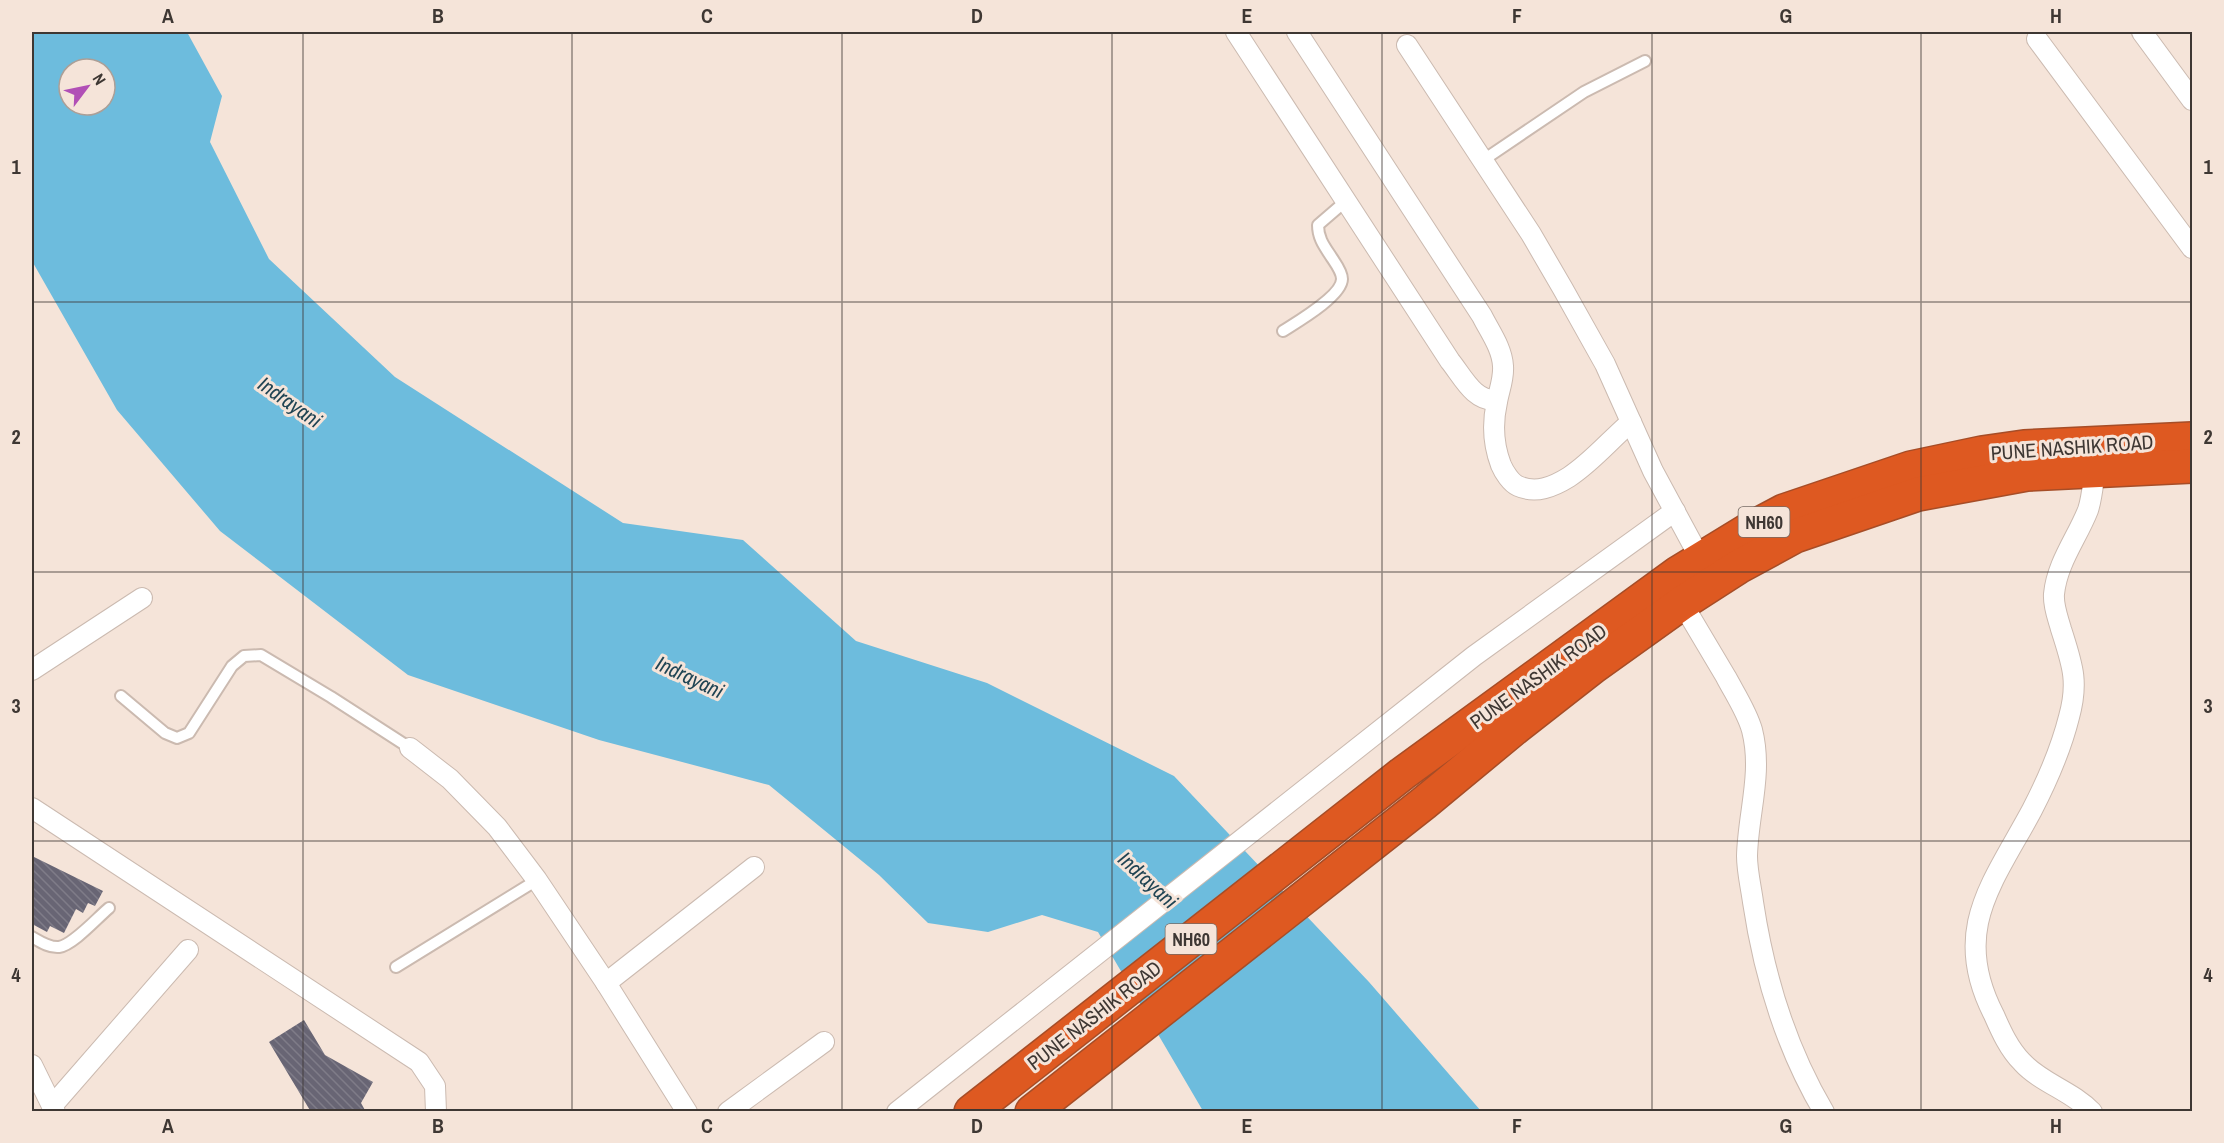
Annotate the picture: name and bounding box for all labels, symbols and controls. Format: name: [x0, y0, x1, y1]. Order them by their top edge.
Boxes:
text: A: [162, 2, 174, 29]
text: B: [432, 2, 444, 29]
text: C: [701, 2, 713, 29]
text: D: [971, 2, 983, 29]
text: E: [1242, 2, 1253, 29]
text: F: [1512, 2, 1522, 29]
text: G: [1780, 2, 1792, 29]
text: H: [2050, 2, 2062, 29]
north arrow: [57, 57, 117, 117]
text: N: [88, 69, 112, 89]
text: 1: [11, 153, 21, 180]
text: 1: [2203, 153, 2213, 180]
water label: Indrayani: [252, 370, 328, 435]
text: 2: [11, 423, 21, 450]
text: 2: [2203, 423, 2213, 450]
street label: PUNE NASHIK ROAD: [1990, 428, 2154, 466]
road number: NH60: [1738, 507, 1790, 537]
street label: PUNE NASHIK ROAD: [1464, 617, 1612, 735]
water label: Indrayani: [651, 649, 729, 705]
text: 3: [11, 692, 21, 719]
text: 3: [2203, 692, 2213, 719]
water label: Indrayani: [1112, 845, 1184, 915]
road number: NH60: [1166, 924, 1216, 954]
street label: PUNE NASHIK ROAD: [1021, 954, 1167, 1076]
text: 4: [11, 961, 21, 988]
text: 4: [2203, 961, 2213, 988]
text: A: [162, 1112, 174, 1139]
text: B: [432, 1112, 444, 1139]
text: C: [701, 1112, 713, 1139]
text: D: [971, 1112, 983, 1139]
text: E: [1242, 1112, 1253, 1139]
text: F: [1512, 1112, 1522, 1139]
text: G: [1780, 1112, 1792, 1139]
text: H: [2050, 1112, 2062, 1139]

